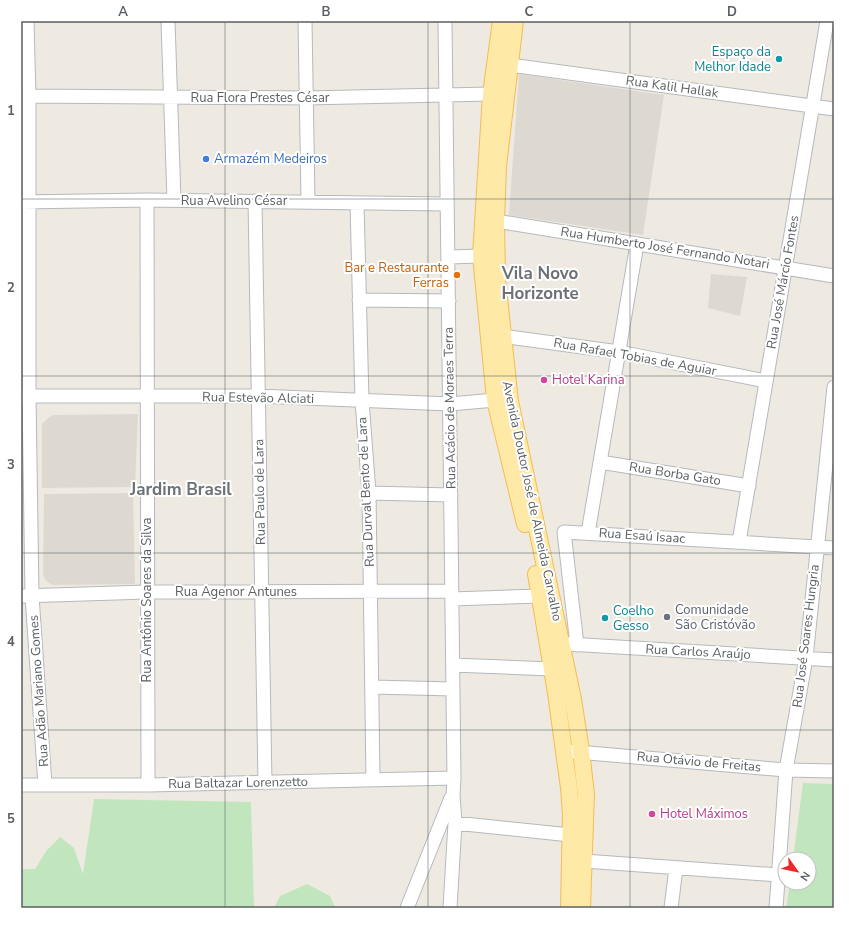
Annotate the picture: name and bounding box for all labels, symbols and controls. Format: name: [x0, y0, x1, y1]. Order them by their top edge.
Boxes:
text: A: [118, 3, 128, 21]
text: B: [322, 3, 331, 21]
text: C: [525, 3, 534, 21]
text: D: [727, 3, 737, 21]
place label: Espaço da Melhor Idade: [694, 43, 771, 76]
marker: Espaço da Melhor Idade: [774, 54, 784, 64]
street label: Rua Kalil Hallak: [625, 72, 720, 102]
street label: Rua Flora Prestes César: [191, 89, 330, 107]
text: 1: [7, 102, 15, 120]
place label: Armazém Medeiros: [214, 150, 327, 168]
marker: Armazém Medeiros: [201, 154, 211, 164]
street label: Rua Avelino César: [181, 192, 288, 210]
street label: Rua José Márcio Fontes: [762, 214, 804, 350]
street label: Rua Humberto José Fernando Notari: [559, 223, 771, 273]
place label: Bar e Restaurante Ferras: [344, 259, 449, 292]
district label: Vila Novo Horizonte: [501, 262, 579, 305]
marker: Bar e Restaurante Ferras: [452, 270, 462, 280]
text: 2: [7, 279, 15, 297]
street label: Rua Acácio de Moraes Terra: [440, 327, 460, 489]
street label: Rua Rafael Tobias de Aguiar: [552, 334, 718, 380]
place label: Hotel Karina: [552, 371, 625, 389]
marker: Hotel Karina: [539, 375, 549, 385]
street label: Avenida Doutor José de Almeida Carvalho: [498, 379, 566, 623]
street label: Rua Estevão Alciati: [202, 388, 314, 408]
street label: Rua Durval Bento de Lara: [353, 416, 379, 568]
street label: Rua Paulo de Lara: [250, 439, 270, 545]
text: 3: [7, 456, 15, 474]
street label: Rua Borba Gato: [628, 458, 722, 490]
district label: Jardim Brasil: [129, 478, 232, 501]
street label: Rua Antônio Soares da Silva: [138, 518, 156, 682]
street label: Rua Esaú Isaac: [598, 524, 686, 548]
street label: Rua José Soares Hungria: [788, 563, 824, 709]
street label: Rua Agenor Antunes: [175, 583, 297, 601]
place label: Comunidade São Cristóvão: [675, 601, 755, 634]
place label: Coelho Gesso: [613, 602, 654, 635]
marker: Comunidade São Cristóvão: [662, 612, 672, 622]
marker: Coelho Gesso: [600, 613, 610, 623]
street label: Rua Adão Mariano Gomes: [25, 614, 53, 768]
text: 4: [7, 633, 15, 651]
street label: Rua Carlos Araújo: [645, 640, 751, 664]
street label: Rua Otávio de Freitas: [636, 748, 762, 776]
street label: Rua Baltazar Lorenzetto: [168, 773, 308, 793]
place label: Hotel Máximos: [660, 805, 748, 823]
marker: Hotel Máximos: [647, 809, 657, 819]
text: 5: [7, 810, 15, 828]
north arrow: [777, 851, 817, 891]
text: N: [796, 869, 813, 884]

